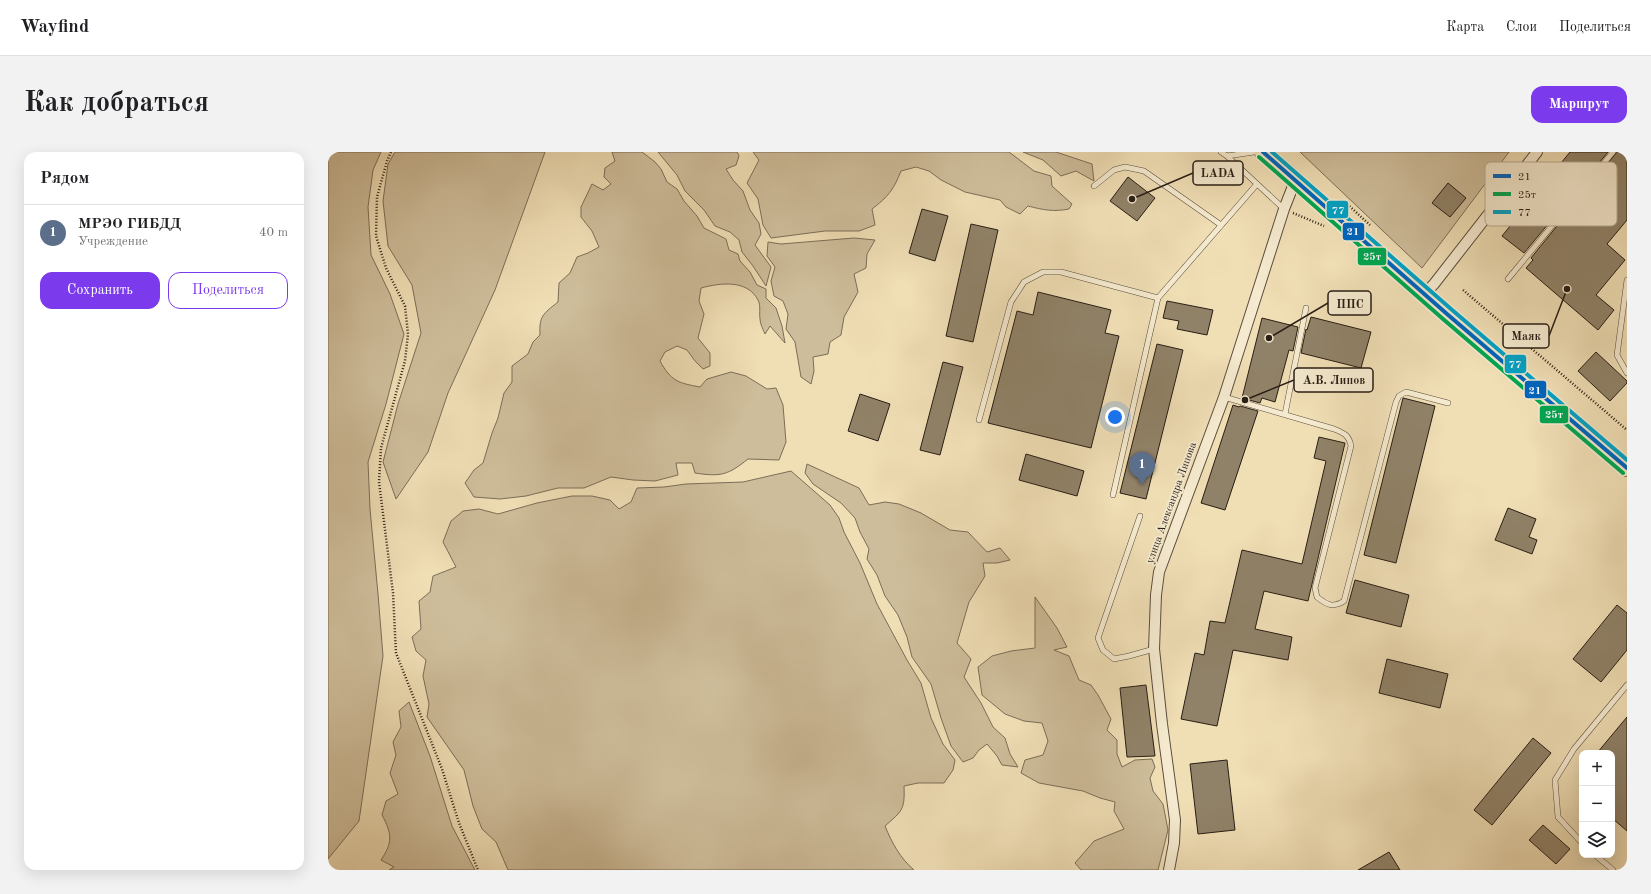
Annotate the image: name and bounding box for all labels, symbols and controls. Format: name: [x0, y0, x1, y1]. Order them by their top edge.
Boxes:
text: Wayfind: [20, 18, 89, 37]
text: Карта: [1446, 20, 1484, 34]
text: Слои: [1506, 20, 1537, 34]
text: Поделиться: [1559, 20, 1631, 34]
button: Маршрут: [1531, 86, 1627, 123]
text: Как добраться: [24, 90, 209, 118]
callout: LADA: [1193, 161, 1243, 185]
legend: [1485, 162, 1617, 226]
text: LADA: [1201, 168, 1235, 180]
text: Рядом: [40, 170, 89, 187]
text: 21: [1518, 172, 1531, 183]
text: 25т: [1518, 190, 1536, 201]
line badge: 77: [1326, 200, 1349, 219]
text: 77: [1332, 206, 1344, 217]
text: 77: [1518, 208, 1531, 219]
text: МРЭО ГИБДД: [78, 217, 181, 232]
line badge: 21: [1342, 222, 1365, 241]
text: 1: [49, 226, 57, 239]
text: 40 m: [259, 226, 288, 239]
text: 21: [1347, 227, 1359, 238]
text: Учреждение: [78, 235, 148, 248]
line badge: 25т: [1357, 247, 1387, 266]
text: 25т: [1363, 252, 1381, 263]
button: Сохранить: [40, 272, 160, 309]
button: Поделиться: [168, 272, 288, 309]
callout: ППС: [1328, 291, 1371, 315]
text: ППС: [1336, 299, 1364, 311]
callout: Маяк: [1503, 324, 1549, 348]
text: Маяк: [1511, 331, 1541, 343]
line badge: 77: [1504, 354, 1527, 374]
text: 77: [1509, 360, 1521, 371]
callout: А.В. Липов: [1294, 368, 1373, 392]
text: А.В. Липов: [1303, 375, 1365, 387]
line badge: 21: [1524, 380, 1547, 399]
text: 21: [1529, 386, 1541, 397]
line badge: 25т: [1539, 405, 1569, 424]
your location: [1105, 407, 1125, 427]
text: 25т: [1545, 410, 1563, 421]
street label: улица Александра Липова: [1145, 440, 1199, 565]
pin: 1: [1129, 452, 1155, 485]
map controls: [1579, 750, 1615, 858]
button: +: [1579, 750, 1615, 786]
button: −: [1579, 786, 1615, 822]
button: layers: [1579, 822, 1615, 858]

